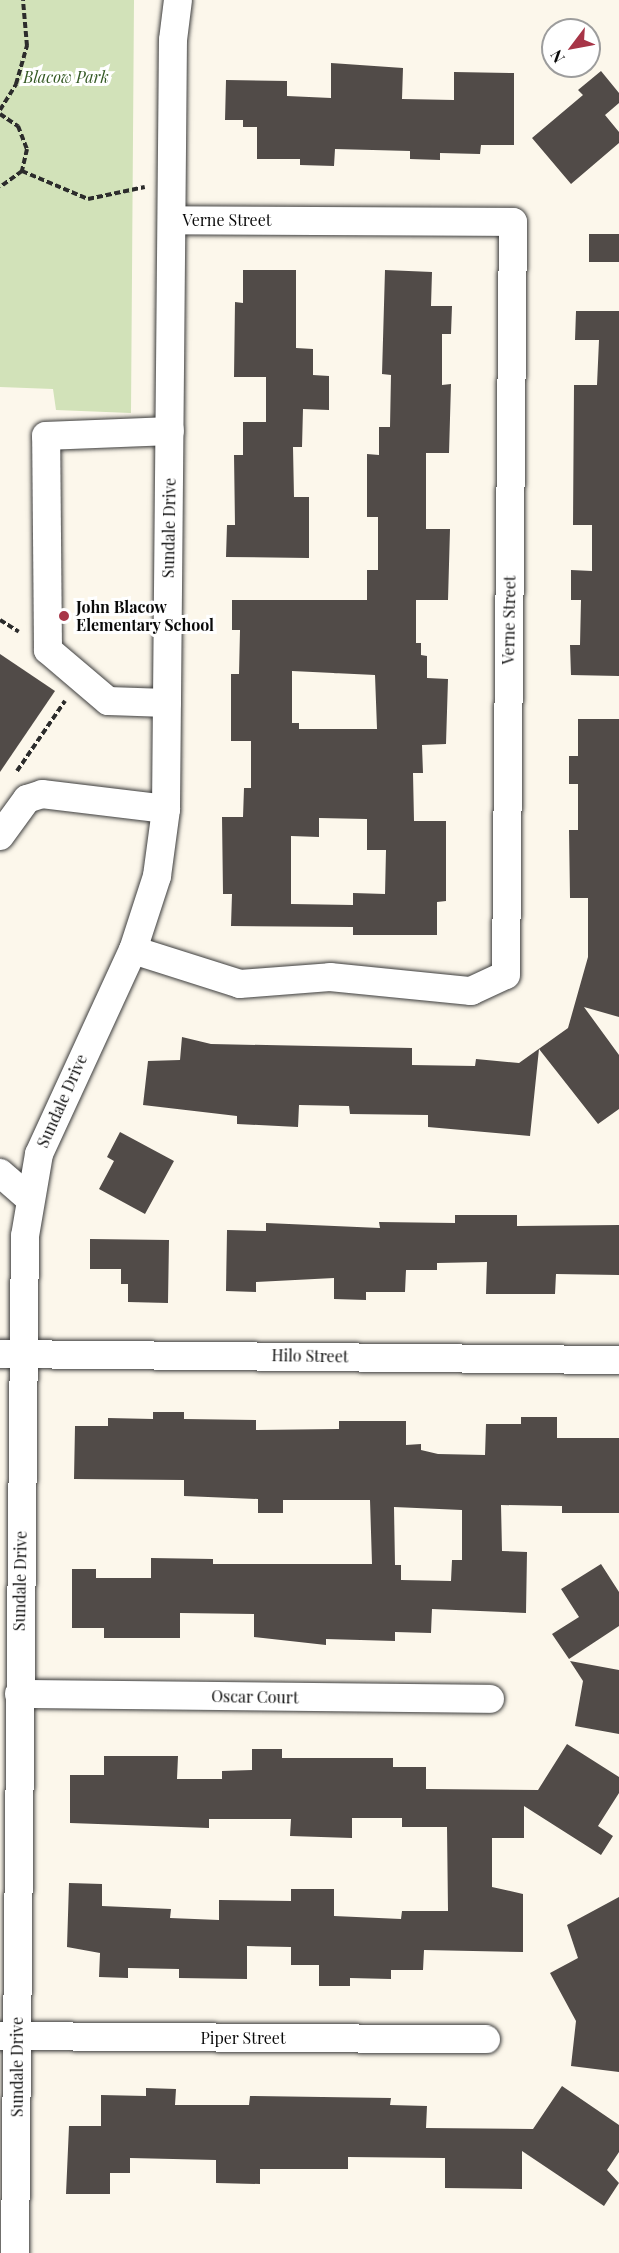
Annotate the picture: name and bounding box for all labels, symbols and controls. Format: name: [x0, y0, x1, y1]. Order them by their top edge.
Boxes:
north arrow: [541, 18, 601, 78]
text: N: [545, 46, 569, 67]
park label: Blacow Park: [23, 67, 109, 87]
street label: Verne Street: [183, 210, 271, 230]
street label: Sundale Drive: [159, 478, 179, 578]
street label: Verne Street: [499, 575, 519, 665]
place label: John Blacow Elementary School: [76, 597, 215, 635]
marker: John Blacow Elementary School: [57, 609, 71, 623]
street label: Sundale Drive: [33, 1051, 91, 1151]
street label: Hilo Street: [271, 1346, 349, 1366]
street label: Sundale Drive: [10, 1531, 30, 1631]
street label: Oscar Court: [211, 1687, 299, 1707]
street label: Sundale Drive: [7, 2017, 27, 2117]
street label: Piper Street: [200, 2028, 286, 2048]

